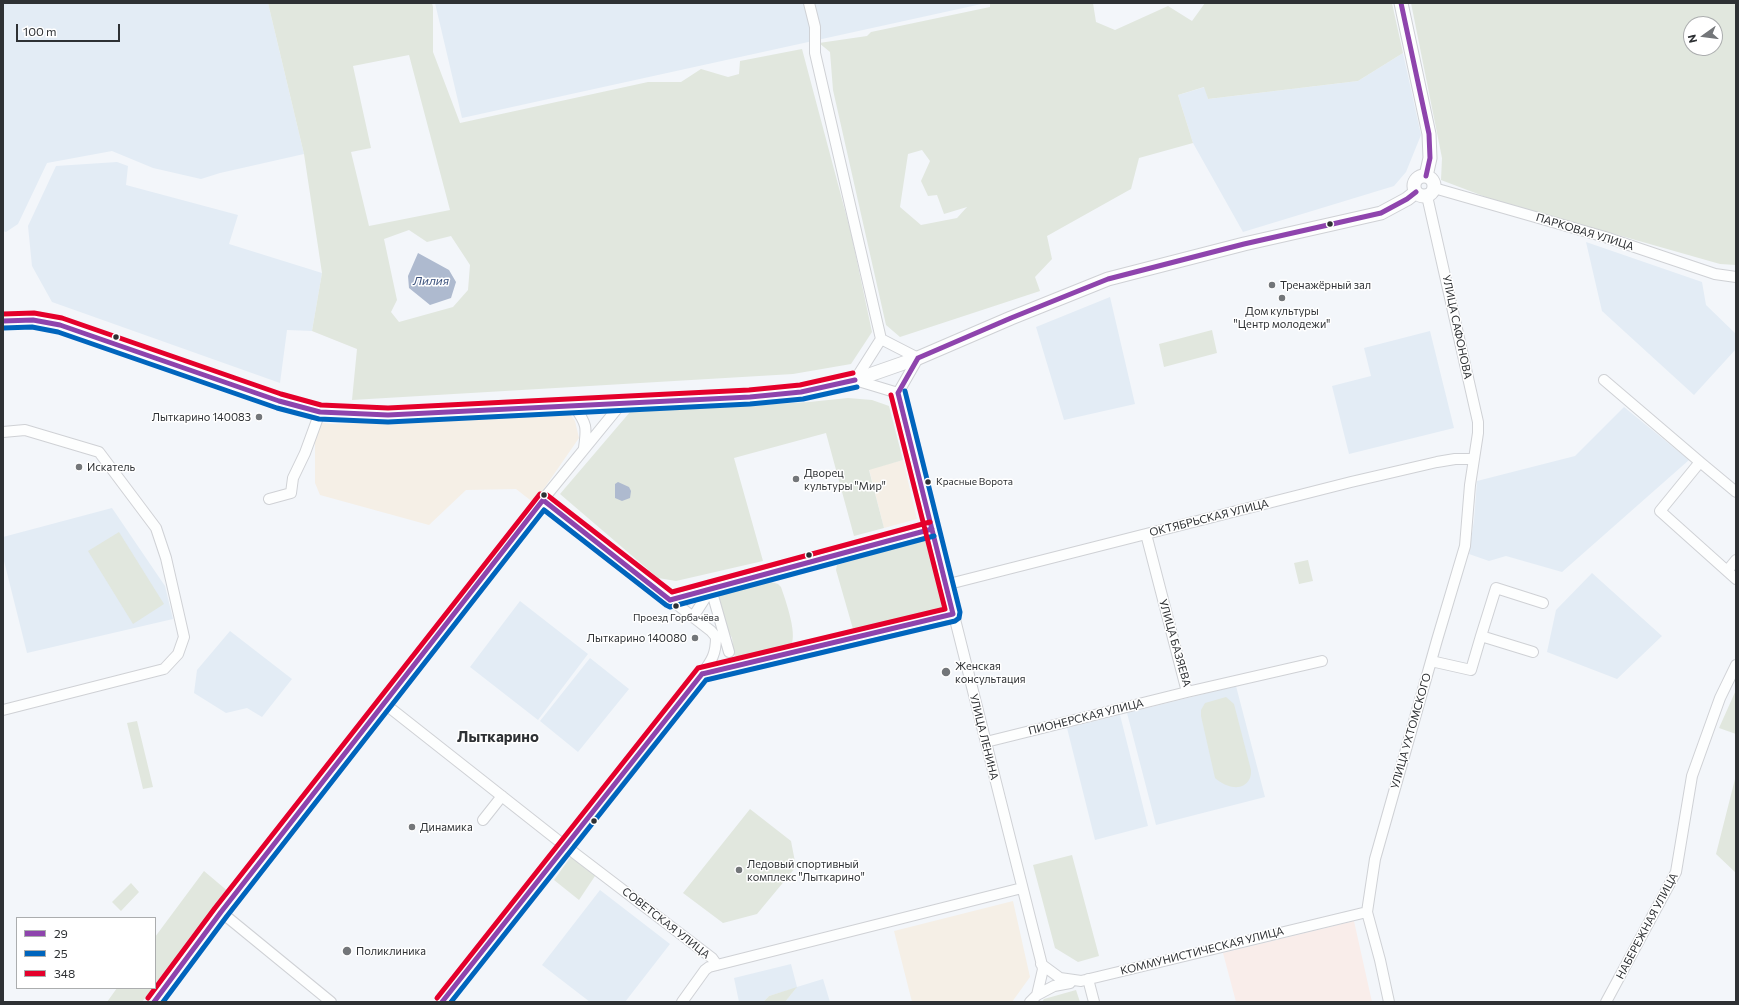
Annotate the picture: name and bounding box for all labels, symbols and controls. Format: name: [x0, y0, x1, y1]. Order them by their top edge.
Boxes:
scale bar: [18, 16, 122, 42]
north arrow: [1683, 16, 1723, 56]
text: 100 m: [23, 24, 57, 38]
text: N: [1685, 33, 1699, 44]
street label: ПАРКОВАЯ УЛИЦА: [1534, 211, 1636, 253]
unlabelled marker: [1325, 219, 1335, 229]
water label: Лилия: [413, 274, 449, 288]
street label: УЛИЦА САФОНОВА: [1440, 274, 1474, 380]
place label: Тренажёрный зал: [1280, 278, 1371, 292]
marker: Тренажёрный зал: [1267, 280, 1277, 290]
marker: Дом культуры "Центр молодежи": [1277, 293, 1287, 303]
place label: Дом культуры "Центр молодежи": [1234, 304, 1330, 330]
unlabelled marker: [111, 332, 121, 342]
place label: Лыткарино 140083: [152, 410, 251, 424]
marker: Лыткарино 140083: [254, 412, 264, 422]
place label: Искатель: [87, 460, 135, 474]
marker: Искатель: [74, 462, 84, 472]
place label: Дворец культуры "Мир": [804, 466, 886, 492]
marker: Дворец культуры "Мир": [791, 474, 801, 484]
place label: Красные Ворота: [936, 476, 1013, 488]
marker: Красные Ворота: [923, 477, 933, 487]
unlabelled marker: [539, 490, 549, 500]
street label: ОКТЯБРЬСКАЯ УЛИЦА: [1148, 497, 1270, 539]
unlabelled marker: [804, 550, 814, 560]
street label: УЛИЦА БАЗЯЕВА: [1156, 598, 1194, 688]
marker: Проезд Горбачёва: [671, 601, 681, 611]
place label: Проезд Горбачёва: [633, 612, 719, 624]
place label: Лыткарино 140080: [587, 631, 687, 645]
marker: Лыткарино 140080: [690, 633, 700, 643]
place label: Женская консультация: [955, 659, 1025, 685]
marker: Женская консультация: [940, 666, 952, 678]
street label: УЛИЦА УХТОМСКОГО: [1388, 671, 1434, 791]
street label: УЛИЦА ЛЕНИНА: [967, 693, 1001, 781]
street label: ПИОНЕРСКАЯ УЛИЦА: [1027, 696, 1145, 738]
district label: Лыткарино: [457, 728, 539, 746]
unlabelled marker: [589, 816, 599, 826]
place label: Динамика: [420, 820, 473, 834]
marker: Динамика: [407, 822, 417, 832]
place label: Ледовый спортивный комплекс "Лыткарино": [747, 857, 865, 883]
marker: Ледовый спортивный комплекс "Лыткарино": [734, 865, 744, 875]
street label: НАБЕРЕЖНАЯ УЛИЦА: [1613, 871, 1681, 981]
street label: СОВЕТСКАЯ УЛИЦА: [619, 885, 713, 961]
legend: [16, 917, 156, 989]
street label: КОММУНИСТИЧЕСКАЯ УЛИЦА: [1119, 924, 1285, 978]
text: 29: [54, 926, 68, 940]
place label: Поликлиника: [356, 944, 426, 958]
marker: Поликлиника: [341, 945, 353, 957]
text: 25: [54, 946, 68, 960]
text: 348: [54, 966, 75, 980]

